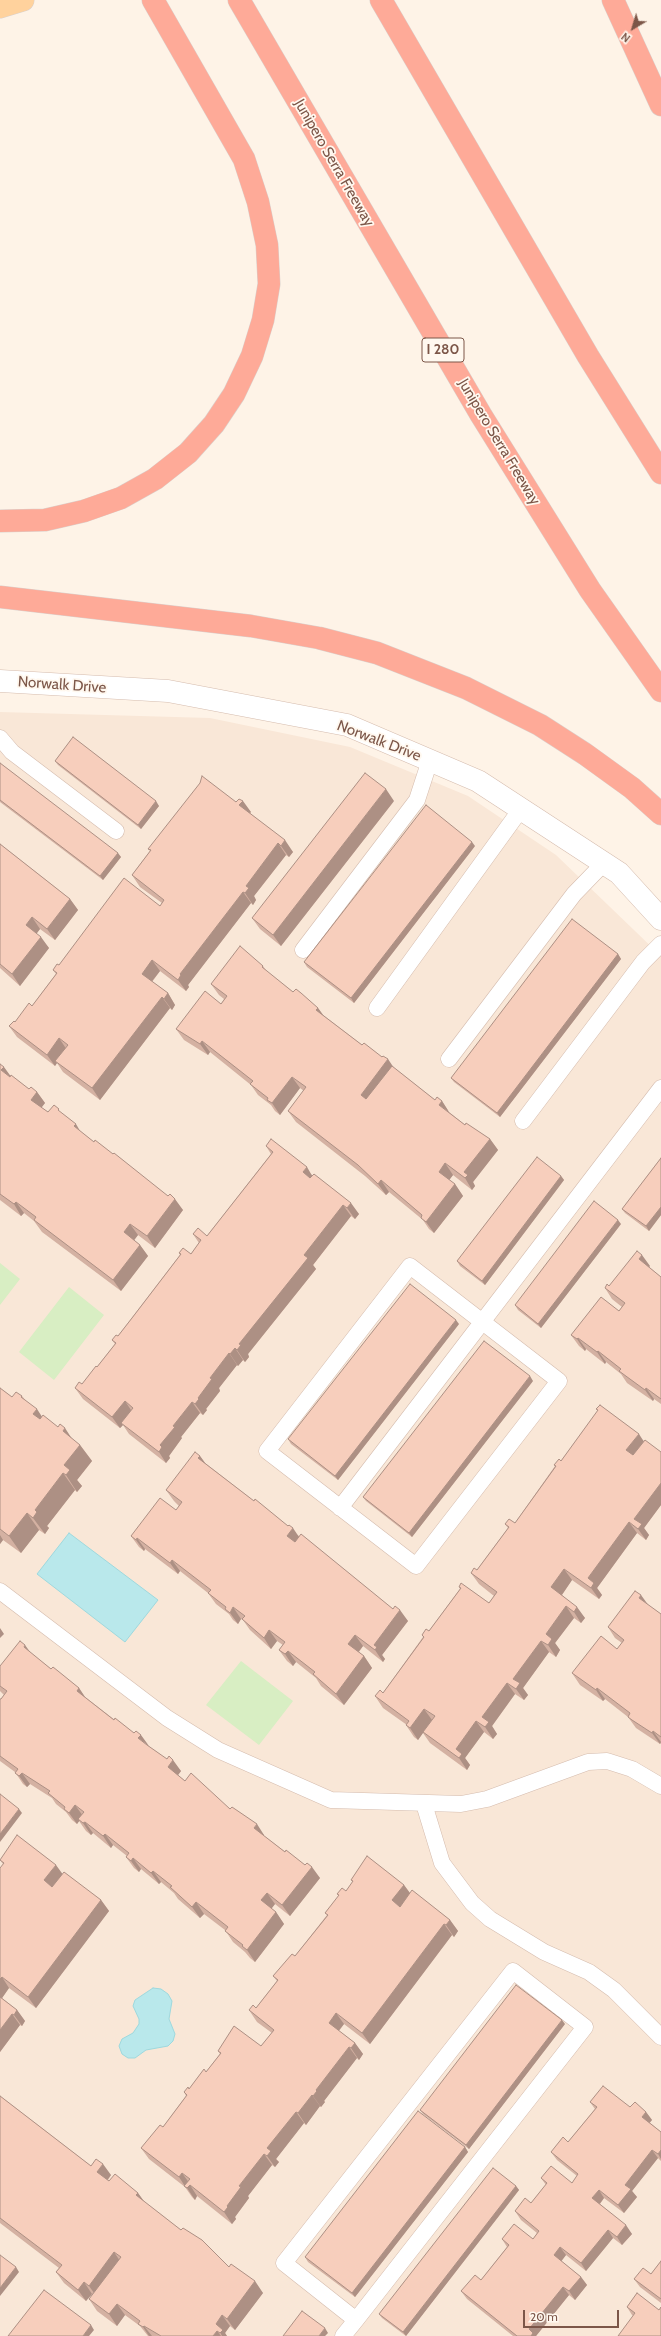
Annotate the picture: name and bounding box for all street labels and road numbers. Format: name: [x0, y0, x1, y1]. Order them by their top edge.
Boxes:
street label: Junipero Serra Freeway: [290, 96, 378, 230]
road number: I 280: [422, 338, 464, 362]
street label: Junipero Serra Freeway: [454, 376, 544, 508]
street label: Norwalk Drive: [17, 673, 107, 697]
street label: Norwalk Drive: [334, 717, 424, 765]

